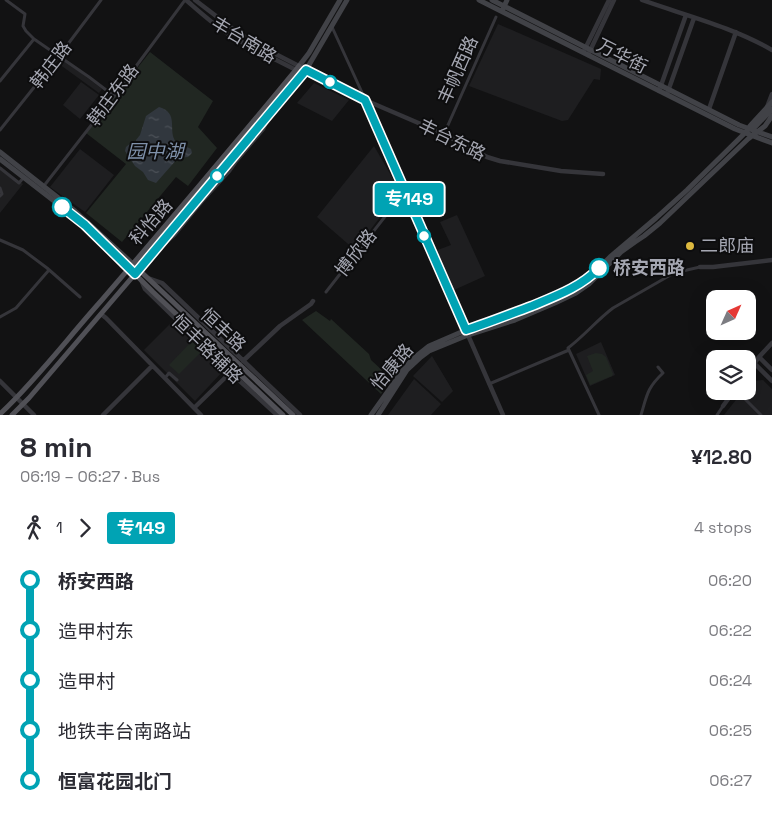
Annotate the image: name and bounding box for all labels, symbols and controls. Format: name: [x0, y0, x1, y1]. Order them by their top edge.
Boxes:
street label: 丰台南路: [207, 11, 281, 68]
street label: 丰帆西路: [432, 32, 483, 107]
street label: 万华街: [593, 33, 652, 78]
street label: 韩庄路: [25, 36, 76, 93]
street label: 韩庄东路: [82, 59, 143, 130]
unlabelled marker: [323, 75, 337, 89]
street label: 丰台东路: [415, 113, 490, 166]
water label: 园中湖: [126, 139, 186, 164]
unlabelled marker: [210, 169, 224, 183]
line badge: 专149: [374, 183, 444, 215]
text: 专149: [385, 187, 433, 210]
street label: 科怡路: [124, 194, 177, 250]
unlabelled marker: [52, 197, 72, 217]
street label: 博欣路: [330, 224, 381, 281]
unlabelled marker: [417, 229, 431, 243]
place label: 二郎庙: [700, 234, 754, 257]
marker: 二郎庙: [684, 240, 696, 252]
place label: 桥安西路: [613, 256, 685, 279]
marker: 桥安西路: [589, 258, 609, 278]
north arrow: [706, 290, 756, 340]
map controls: [706, 290, 756, 400]
street label: 恒丰路: [196, 303, 251, 356]
street label: 恒丰路辅路: [167, 309, 248, 388]
street label: 怡康路: [365, 339, 418, 395]
button: layers: [706, 350, 756, 400]
text: 8 min: [20, 429, 93, 465]
text: ¥12.80: [691, 445, 752, 470]
text: 06:19 – 06:27 · Bus: [20, 466, 160, 487]
icon: walk: [20, 514, 48, 542]
icon: forward: [71, 514, 99, 542]
text: 专149: [117, 516, 165, 539]
text: 1: [56, 517, 63, 538]
text: 4 stops: [694, 517, 752, 538]
text: 桥安西路: [58, 569, 134, 594]
text: 06:20: [708, 570, 752, 591]
text: 造甲村东: [58, 619, 134, 644]
text: 06:22: [709, 620, 752, 641]
text: 造甲村: [58, 669, 115, 694]
text: 06:24: [709, 670, 752, 691]
text: 地铁丰台南路站: [58, 719, 191, 744]
text: 06:25: [709, 720, 752, 741]
text: 恒富花园北门: [58, 769, 172, 794]
text: 06:27: [709, 770, 752, 791]

